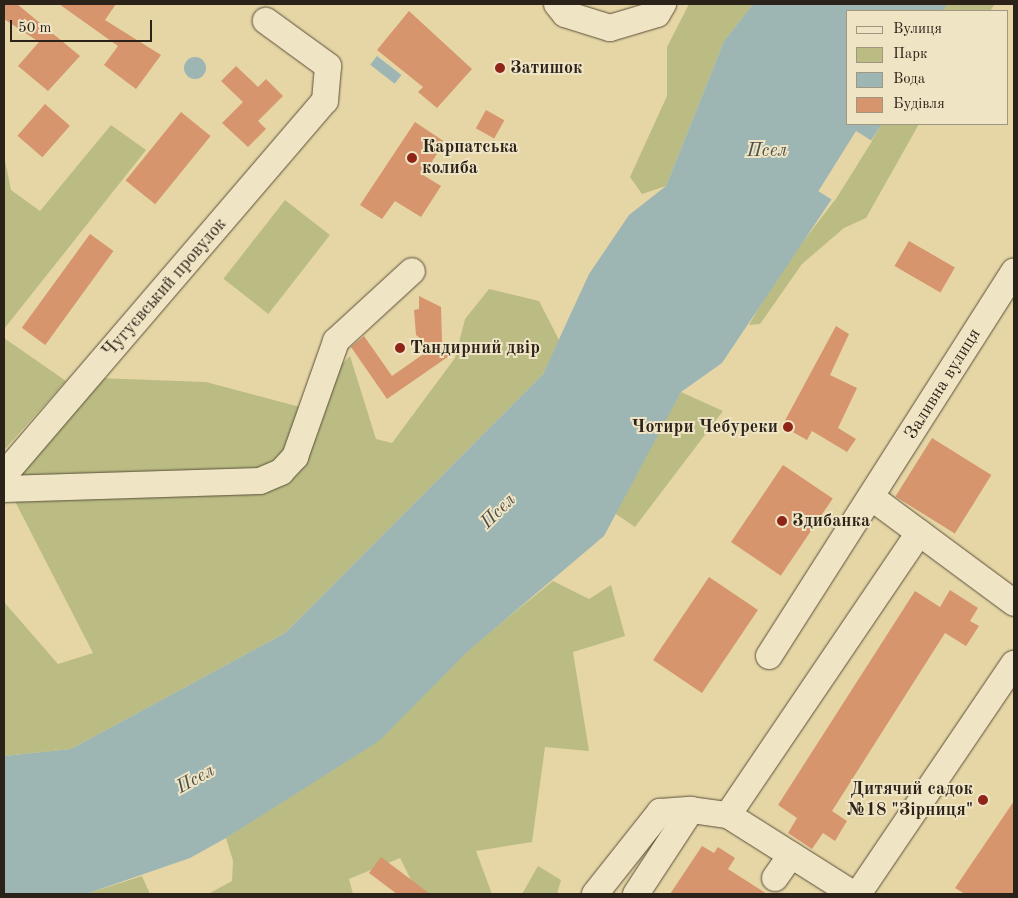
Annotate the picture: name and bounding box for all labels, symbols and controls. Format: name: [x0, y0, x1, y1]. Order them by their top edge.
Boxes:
scale bar: [12, 10, 155, 42]
legend: [846, 10, 1008, 125]
text: 50 m: [18, 21, 52, 36]
text: Вулиця: [893, 22, 942, 37]
text: Парк: [893, 47, 928, 62]
place label: Затишок: [510, 57, 583, 79]
marker: Затишок: [494, 62, 506, 74]
text: Вода: [893, 72, 925, 87]
text: Будівля: [893, 97, 945, 112]
place label: Карпатська колиба: [422, 137, 518, 180]
water label: Псел: [747, 141, 787, 163]
marker: Карпатська колиба: [406, 152, 418, 164]
street label: Чугуєвський провулок: [99, 214, 231, 362]
street label: Заливна вулиця: [900, 325, 986, 443]
place label: Тандирний двір: [410, 337, 540, 359]
marker: Тандирний двір: [394, 342, 406, 354]
place label: Чотири Чебуреки: [631, 416, 778, 438]
marker: Чотири Чебуреки: [782, 421, 794, 433]
water label: Псел: [477, 490, 521, 534]
place label: Здибанка: [792, 510, 870, 532]
marker: Здибанка: [776, 515, 788, 527]
water label: Псел: [173, 760, 219, 800]
place label: Дитячий садок №18 "Зірниця": [846, 779, 973, 822]
marker: Дитячий садок №18 "Зірниця": [977, 794, 989, 806]

